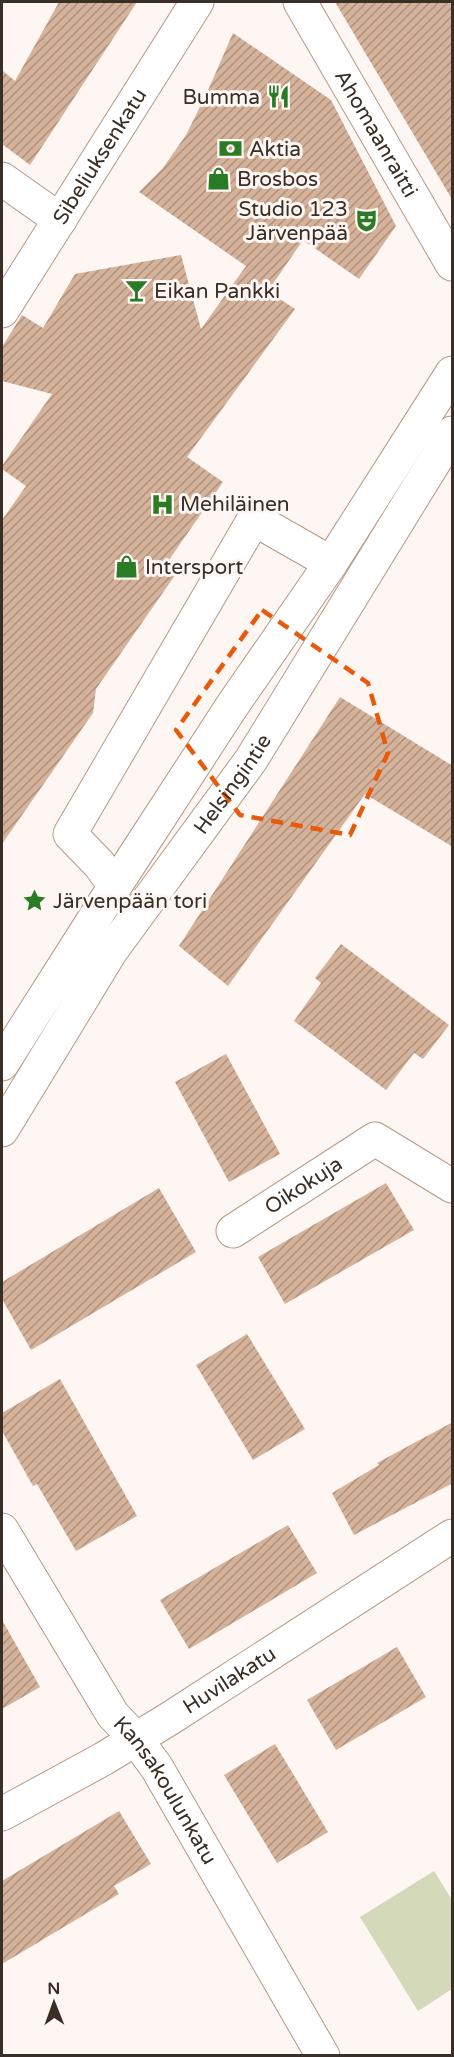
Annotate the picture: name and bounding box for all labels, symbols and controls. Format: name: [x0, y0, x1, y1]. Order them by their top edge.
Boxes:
street label: Ahomaanraitti: [330, 65, 423, 202]
street label: Sibeliuksenkatu: [47, 84, 152, 229]
restaurant icon: Bumma: [265, 84, 291, 110]
place label: Bumma: [182, 85, 260, 110]
bank icon: Aktia: [218, 136, 244, 162]
place label: Aktia: [249, 137, 301, 162]
shop icon: Brosbos: [206, 166, 232, 192]
place label: Brosbos: [237, 167, 318, 192]
place label: Studio 123 Järvenpää: [238, 197, 348, 246]
theatre icon: Studio 123 Järvenpää: [353, 208, 379, 234]
bar icon: Eikan Pankki: [123, 278, 149, 304]
place label: Eikan Pankki: [154, 279, 280, 304]
hospital icon: Mehiläinen: [149, 491, 175, 517]
place label: Mehiläinen: [180, 492, 290, 517]
shop icon: Intersport: [114, 554, 140, 580]
place label: Intersport: [145, 555, 243, 580]
street label: Helsingintie: [188, 729, 276, 839]
place icon: Järvenpään tori: [22, 888, 48, 914]
place label: Järvenpään tori: [53, 889, 207, 914]
street label: Oikokuja: [260, 1151, 347, 1220]
street label: Huvilakatu: [178, 1641, 280, 1719]
street label: Kansakoulunkatu: [108, 1711, 222, 1869]
north arrow: [24, 1973, 84, 2033]
text: N: [47, 1979, 60, 1999]

